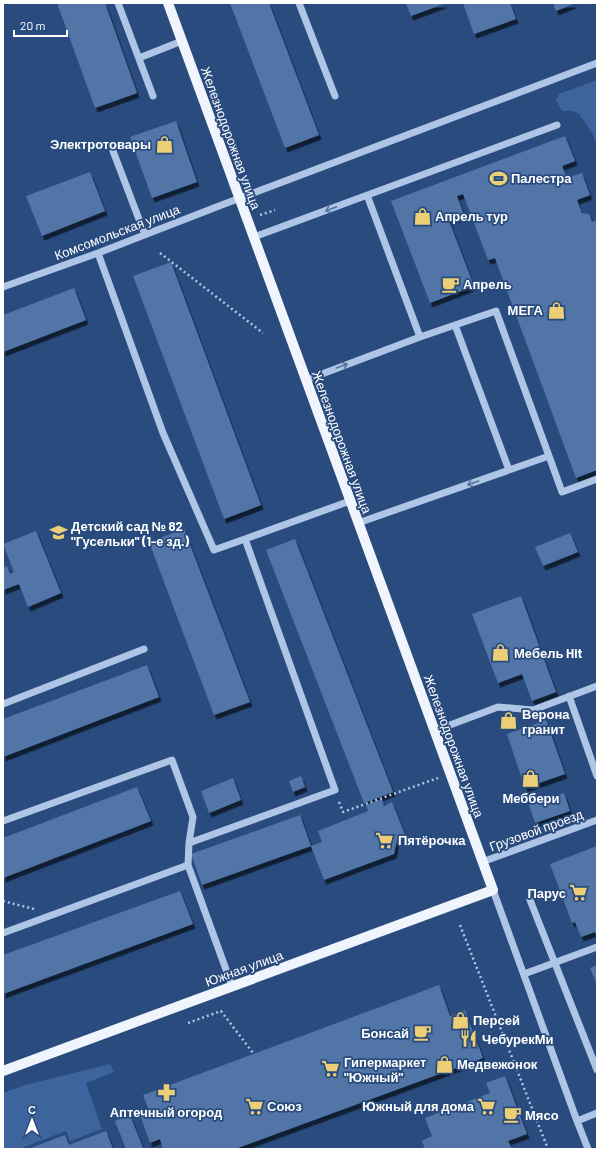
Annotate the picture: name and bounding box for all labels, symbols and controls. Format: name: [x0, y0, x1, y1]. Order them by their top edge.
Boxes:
scale bar: [14, 12, 67, 38]
text: 20 m: [20, 18, 46, 32]
street label: Железнодорожная улица: [198, 64, 265, 212]
shop icon: Электротовары: [154, 134, 174, 154]
place label: Электротовары: [50, 136, 151, 152]
sports icon: Палестра: [488, 168, 508, 188]
place label: Палестра: [511, 170, 572, 186]
street label: Комсомольская улица: [52, 200, 183, 263]
one-way arrow: [325, 205, 337, 213]
shop icon: Апрель тур: [412, 206, 432, 226]
place label: Апрель тур: [435, 208, 508, 224]
cafe icon: Апрель: [440, 274, 460, 294]
place label: Апрель: [463, 276, 512, 292]
shop icon: МЕГА: [546, 300, 566, 320]
place label: МЕГА: [508, 302, 544, 318]
one-way arrow: [336, 362, 349, 369]
street label: Железнодорожная улица: [309, 368, 376, 516]
one-way arrow: [466, 480, 479, 487]
place label: Детский сад № 82 "Гусельки" (1-е зд.): [71, 518, 189, 549]
school or university icon: Детский сад № 82 "Гусельки" (1-е зд.): [48, 523, 68, 543]
shop icon: Мебель Hit: [491, 643, 511, 663]
place label: Мебель Hit: [514, 645, 582, 661]
street label: Железнодорожная улица: [421, 672, 488, 820]
place label: Верона гранит: [522, 706, 570, 737]
shop icon: Верона гранит: [499, 711, 519, 731]
shop icon: Меббери: [521, 769, 541, 789]
place label: Меббери: [502, 790, 560, 806]
street label: Грузовой проезд: [487, 805, 585, 854]
supermarket icon: Пятёрочка: [375, 830, 395, 850]
place label: Пятёрочка: [398, 832, 466, 848]
supermarket icon: Парус: [569, 883, 589, 903]
place label: Парус: [528, 885, 566, 901]
street label: Южная улица: [203, 946, 286, 989]
shop icon: Персей: [450, 1010, 470, 1030]
place label: Персей: [473, 1012, 520, 1028]
cafe icon: Бонсай: [412, 1023, 432, 1043]
place label: Бонсай: [361, 1025, 409, 1041]
restaurant icon: ЧебурекМи: [459, 1029, 479, 1049]
place label: ЧебурекМи: [482, 1031, 554, 1047]
place label: Гипермаркет "Южный": [344, 1054, 426, 1085]
shop icon: Медвежонок: [434, 1054, 454, 1074]
place label: Медвежонок: [457, 1056, 538, 1072]
supermarket icon: Гипермаркет "Южный": [321, 1059, 341, 1079]
pharmacy icon: Аптечный огород: [156, 1083, 176, 1103]
supermarket icon: Союз: [244, 1096, 264, 1116]
supermarket icon: Южный для дома: [477, 1096, 497, 1116]
place label: Союз: [267, 1098, 302, 1114]
place label: Южный для дома: [362, 1098, 475, 1114]
north arrow: [12, 1100, 52, 1140]
text: С: [28, 1103, 36, 1116]
place label: Аптечный огород: [110, 1104, 223, 1120]
cafe icon: Мясо: [502, 1105, 522, 1125]
place label: Мясо: [525, 1107, 559, 1123]

